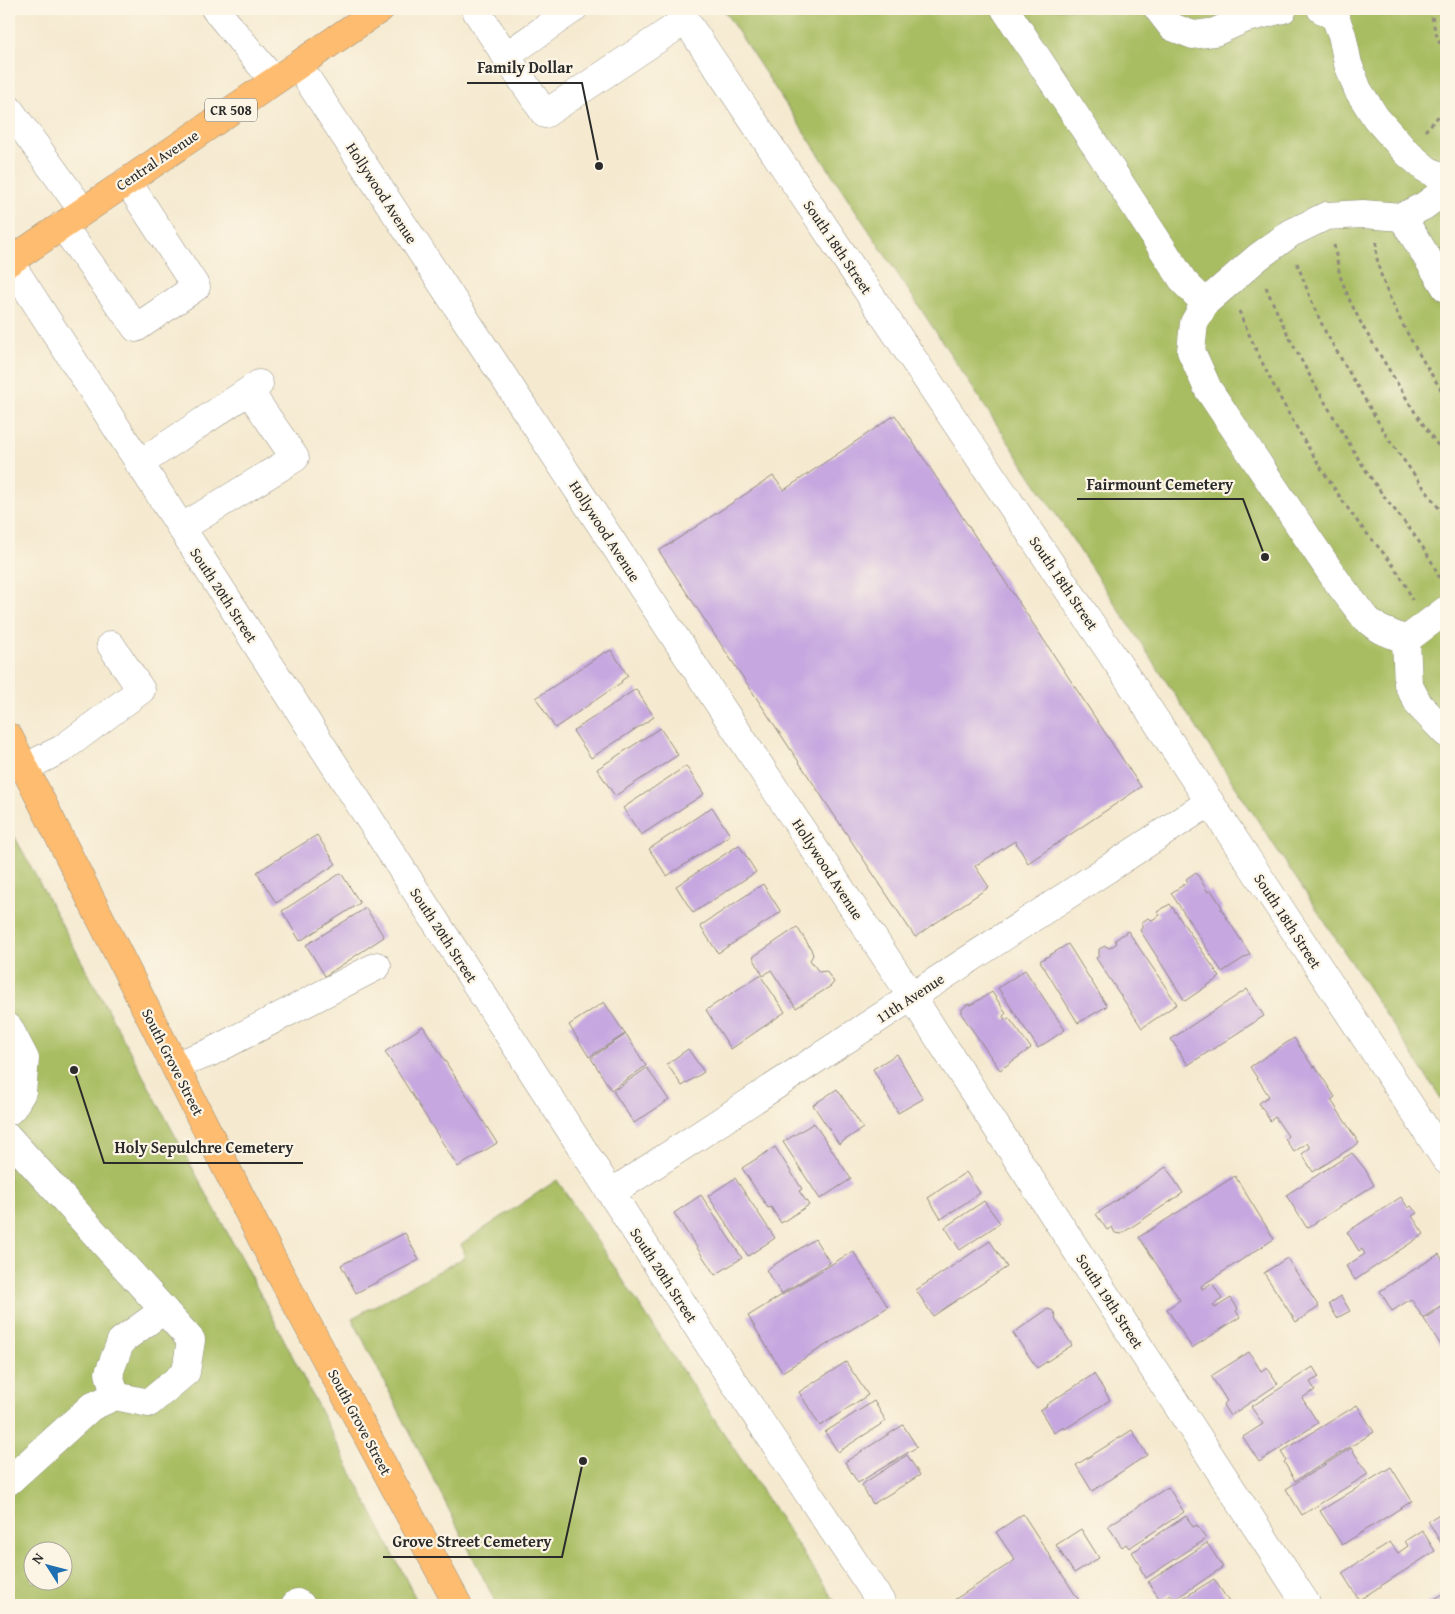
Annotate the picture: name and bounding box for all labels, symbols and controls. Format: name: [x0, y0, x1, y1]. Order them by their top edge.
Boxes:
callout: Family Dollar: [467, 52, 582, 83]
text: Family Dollar: [477, 55, 573, 79]
road number: CR 508: [205, 98, 257, 122]
street label: Central Avenue: [111, 125, 203, 195]
street label: Hollywood Avenue: [341, 138, 423, 248]
street label: South 18th Street: [799, 196, 878, 299]
callout: Fairmount Cemetery: [1077, 468, 1243, 499]
text: Fairmount Cemetery: [1087, 472, 1234, 496]
street label: Hollywood Avenue: [564, 476, 646, 586]
street label: South 18th Street: [1025, 532, 1104, 635]
street label: South 20th Street: [185, 543, 263, 647]
street label: Hollywood Avenue: [787, 814, 869, 924]
street label: South 18th Street: [1249, 869, 1327, 973]
street label: South 20th Street: [405, 883, 483, 987]
street label: 11th Avenue: [872, 968, 948, 1028]
street label: South Grove Street: [137, 1005, 209, 1120]
callout: Holy Sepulchre Cemetery: [104, 1132, 303, 1163]
text: Holy Sepulchre Cemetery: [115, 1135, 294, 1159]
street label: South 20th Street: [625, 1223, 703, 1327]
street label: South 19th Street: [1071, 1249, 1149, 1353]
street label: South Grove Street: [323, 1365, 397, 1479]
callout: Grove Street Cemetery: [383, 1526, 562, 1557]
text: Grove Street Cemetery: [392, 1529, 552, 1553]
north arrow: [22, 1542, 72, 1592]
text: N: [27, 1548, 49, 1568]

